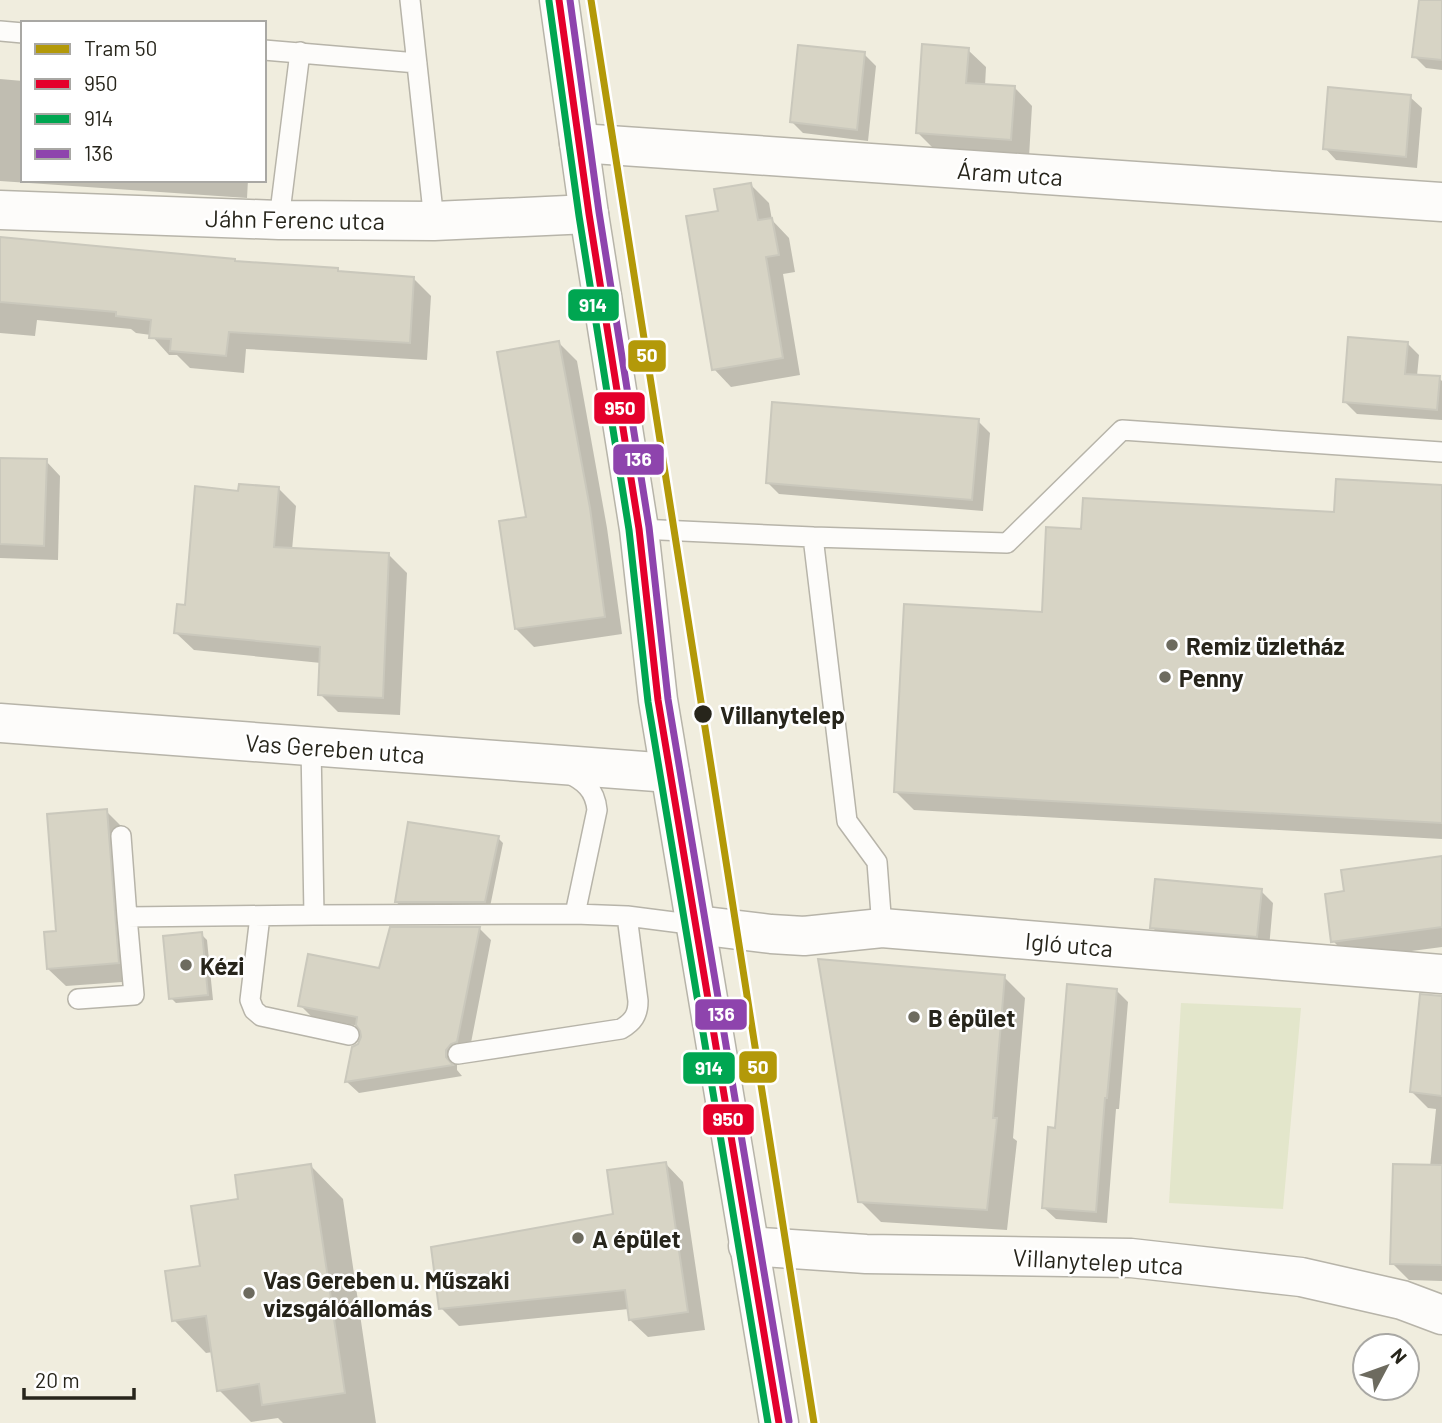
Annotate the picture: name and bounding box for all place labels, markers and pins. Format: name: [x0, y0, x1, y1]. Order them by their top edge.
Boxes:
place label: Remiz üzletház: [1186, 631, 1344, 660]
marker: Remiz üzletház: [1164, 637, 1180, 653]
place label: Penny: [1179, 663, 1244, 692]
marker: Penny: [1157, 669, 1173, 685]
place label: Villanytelep: [720, 700, 845, 729]
marker: Villanytelep: [692, 703, 714, 725]
place label: Kézi: [200, 951, 244, 980]
marker: Kézi: [178, 957, 194, 973]
place label: B épület: [928, 1003, 1015, 1032]
marker: B épület: [906, 1009, 922, 1025]
place label: A épület: [592, 1224, 681, 1253]
marker: A épület: [570, 1230, 586, 1246]
place label: Vas Gereben u. Műszaki vizsgálóállomás: [263, 1265, 510, 1322]
marker: Vas Gereben u. Műszaki vizsgálóállomás: [241, 1285, 257, 1301]

